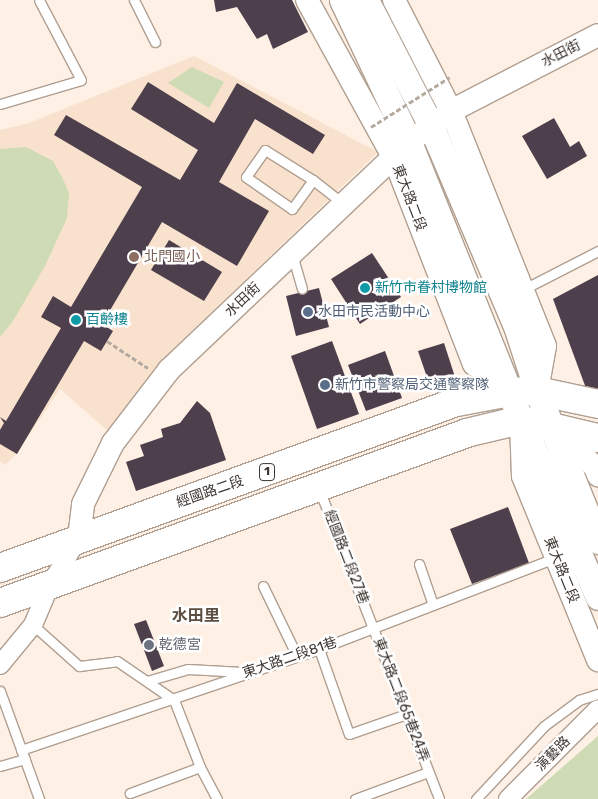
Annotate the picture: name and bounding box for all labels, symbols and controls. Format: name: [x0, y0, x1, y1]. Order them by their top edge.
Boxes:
street label: 水田街: [538, 37, 584, 71]
street label: 東大路二段: [389, 162, 429, 234]
place label: 北門國小: [144, 249, 200, 265]
marker: 北門國小: [128, 251, 140, 263]
street label: 水田街: [222, 280, 264, 320]
place label: 新竹市眷村博物館: [375, 280, 487, 296]
marker: 新竹市眷村博物館: [359, 282, 371, 294]
place label: 水田市民活動中心: [318, 304, 430, 320]
marker: 水田市民活動中心: [302, 306, 314, 318]
place label: 百齡樓: [86, 312, 128, 328]
marker: 百齡樓: [70, 314, 82, 326]
place label: 新竹市警察局交通警察隊: [335, 377, 489, 393]
marker: 新竹市警察局交通警察隊: [319, 379, 331, 391]
road number: 1: [258, 462, 276, 482]
street label: 經國路二段: [174, 473, 246, 511]
street label: 經國路二段27巷: [320, 508, 372, 606]
street label: 東大路二段: [540, 534, 582, 606]
district label: 水田里: [172, 606, 220, 626]
street label: 東大路二段81巷: [241, 634, 339, 682]
street label: 東大路二段65巷24弄: [370, 636, 432, 764]
place label: 乾德宮: [159, 637, 201, 653]
marker: 乾德宮: [143, 639, 155, 651]
street label: 演藝路: [532, 733, 574, 775]

